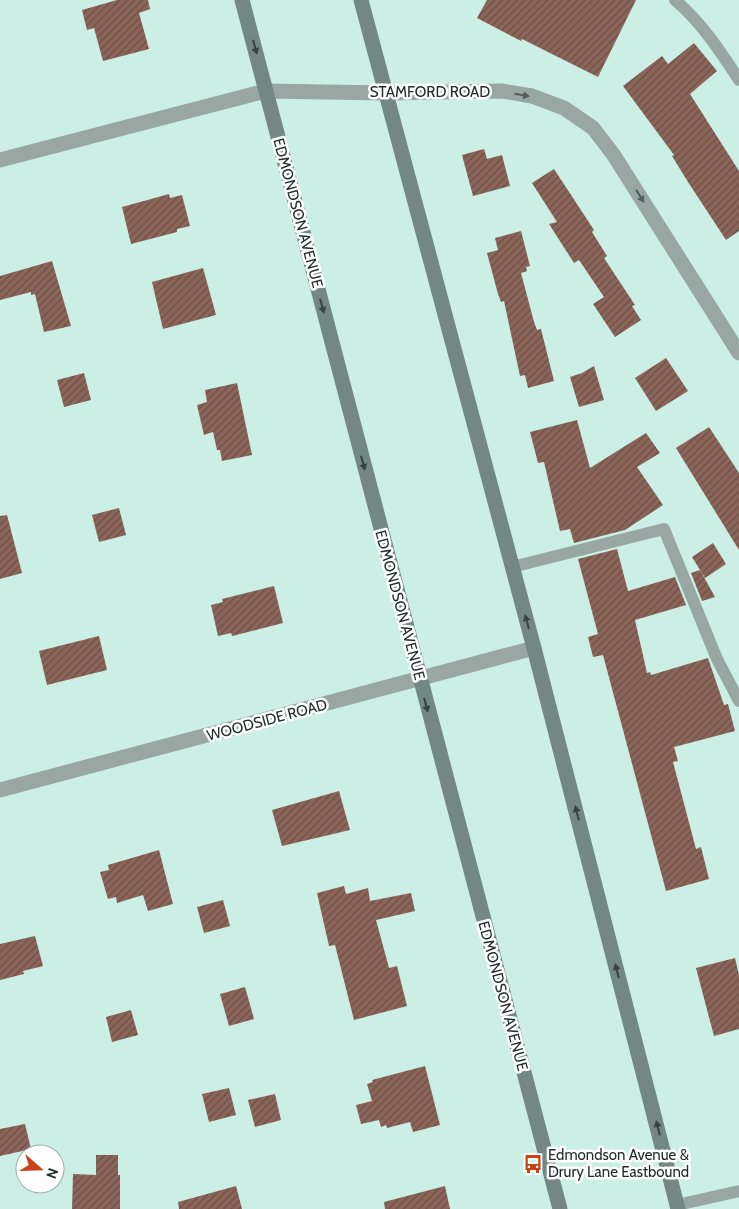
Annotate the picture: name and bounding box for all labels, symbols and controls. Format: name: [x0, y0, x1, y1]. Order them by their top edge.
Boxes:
one-way arrow: [251, 40, 259, 55]
street label: STAMFORD ROAD: [370, 83, 490, 101]
one-way arrow: [514, 91, 530, 99]
street label: EDMONDSON AVENUE: [269, 136, 327, 290]
one-way arrow: [635, 190, 645, 203]
one-way arrow: [318, 298, 326, 313]
one-way arrow: [359, 456, 367, 471]
street label: EDMONDSON AVENUE: [371, 528, 429, 682]
one-way arrow: [523, 614, 531, 630]
street label: WOODSIDE ROAD: [205, 695, 329, 745]
one-way arrow: [422, 698, 430, 713]
one-way arrow: [572, 806, 580, 821]
street label: EDMONDSON AVENUE: [474, 919, 532, 1073]
one-way arrow: [613, 963, 621, 978]
one-way arrow: [653, 1120, 661, 1135]
north arrow: [15, 1144, 65, 1194]
place label: Edmondson Avenue & Drury Lane Eastbound: [548, 1146, 689, 1181]
bus stop icon: Edmondson Avenue & Drury Lane Eastbound: [522, 1153, 544, 1175]
text: N: [42, 1166, 62, 1181]

